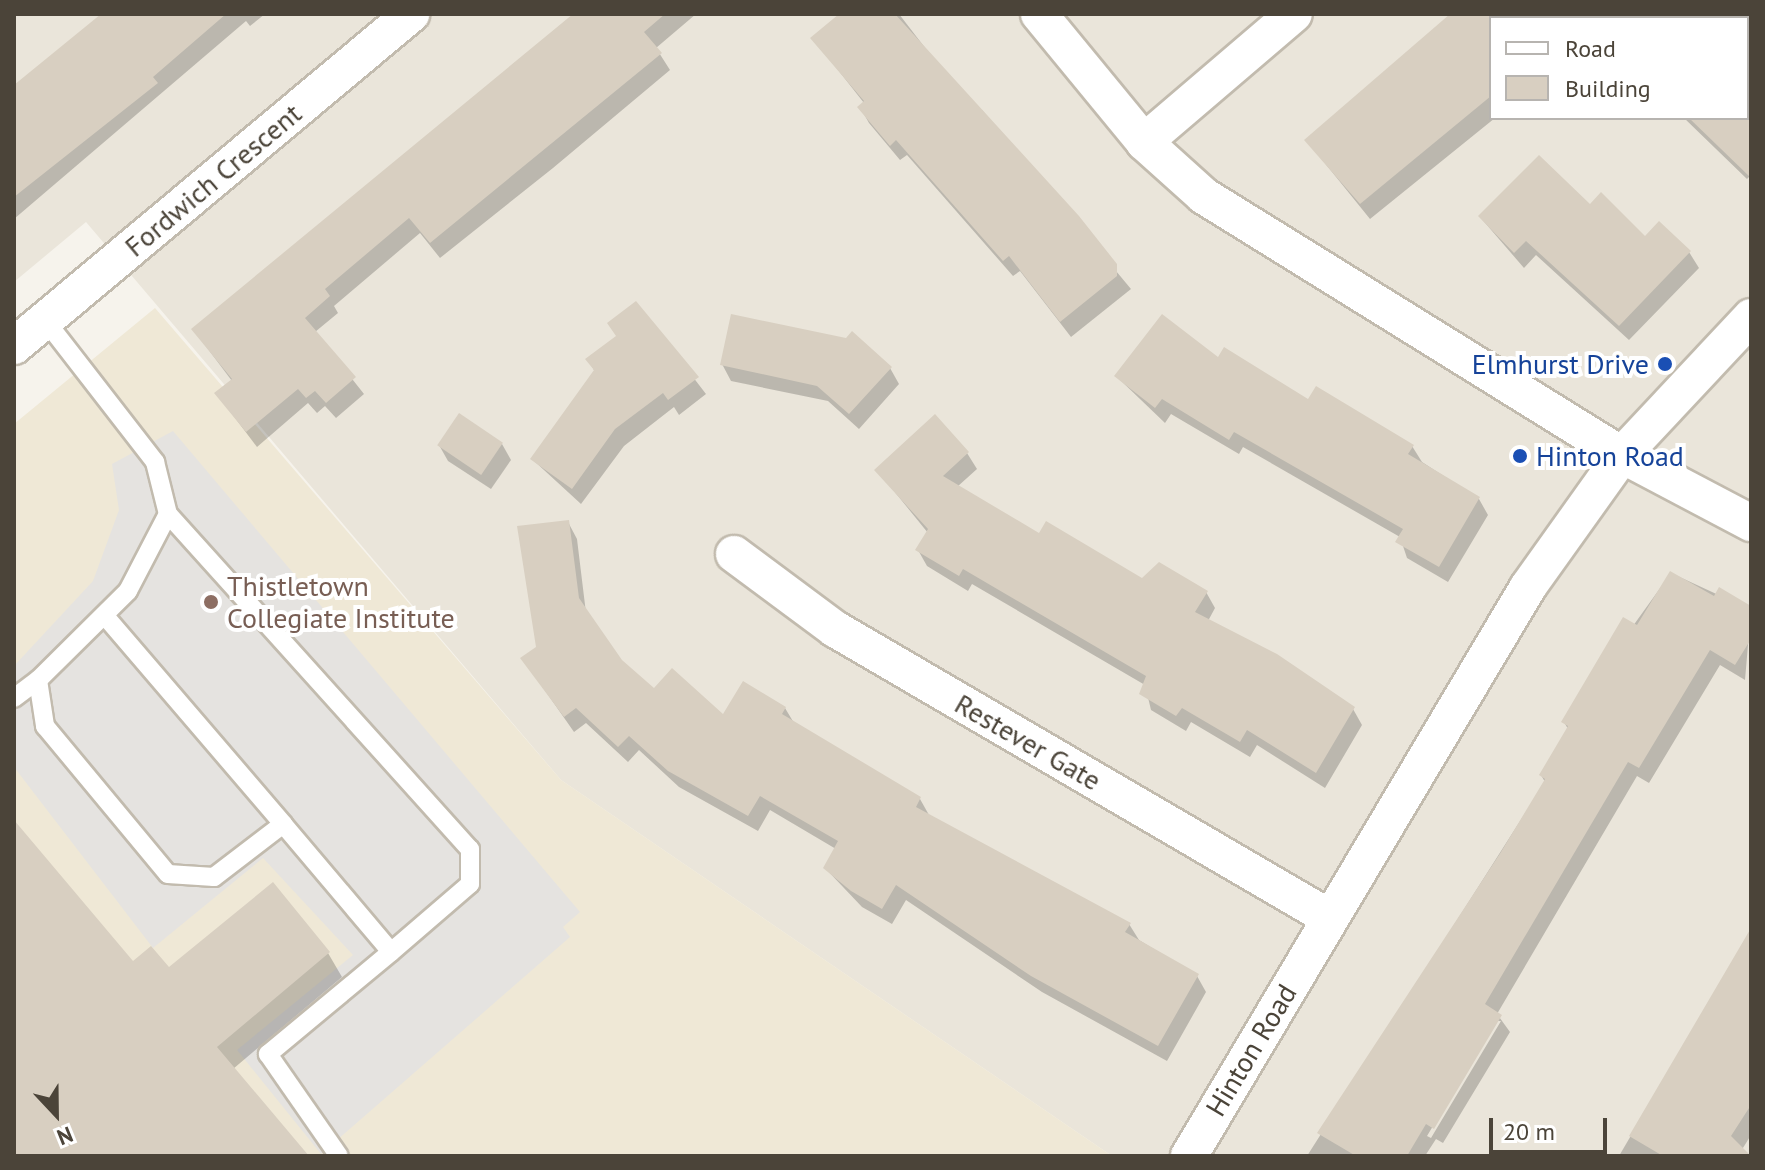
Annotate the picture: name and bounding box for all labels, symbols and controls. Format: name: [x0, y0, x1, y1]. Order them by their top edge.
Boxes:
legend: [1489, 16, 1749, 120]
text: Road: [1565, 33, 1616, 64]
text: Building: [1565, 73, 1651, 104]
street label: Fordwich Crescent: [118, 97, 308, 263]
place label: Elmhurst Drive: [1472, 347, 1649, 381]
marker: Elmhurst Drive: [1656, 355, 1674, 373]
place label: Hinton Road: [1536, 439, 1684, 473]
marker: Hinton Road: [1511, 447, 1529, 465]
place label: Thistletown Collegiate Institute: [227, 569, 455, 635]
marker: Thistletown Collegiate Institute: [202, 593, 220, 611]
street label: Restever Gate: [949, 687, 1107, 797]
street label: Hinton Road: [1199, 978, 1303, 1122]
north arrow: [16, 1074, 96, 1154]
scale bar: [1493, 1102, 1611, 1152]
text: 20 m: [1503, 1116, 1555, 1147]
text: N: [53, 1121, 77, 1152]

